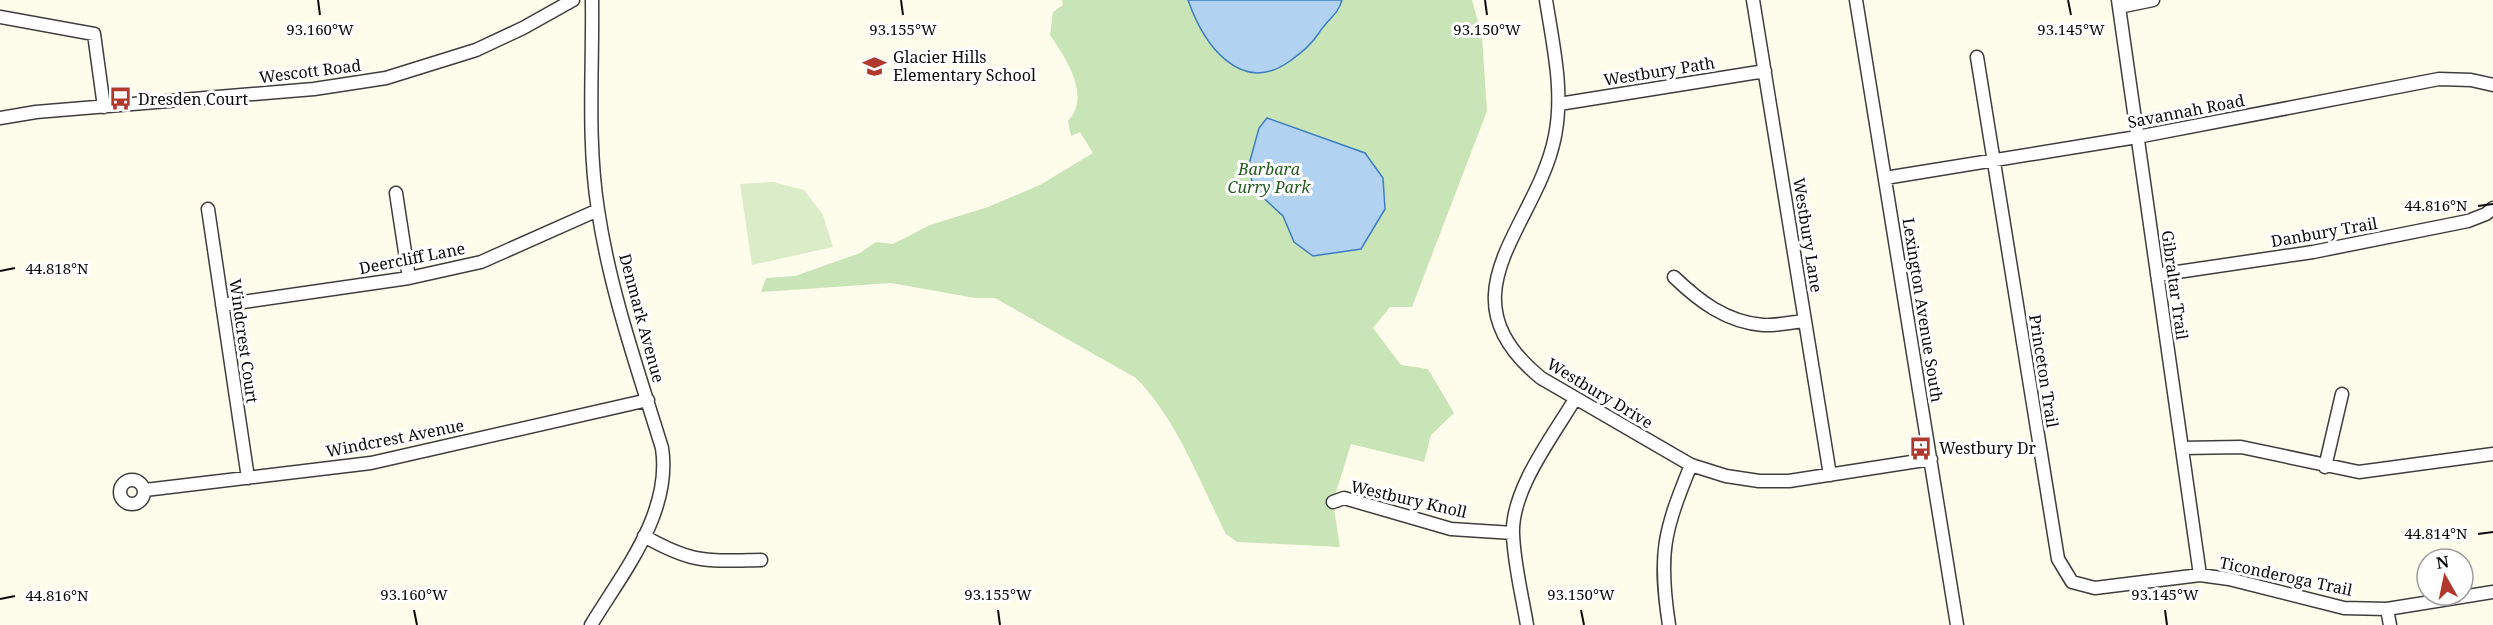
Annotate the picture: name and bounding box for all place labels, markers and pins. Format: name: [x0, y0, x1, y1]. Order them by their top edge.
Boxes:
place label: Glacier Hills Elementary School: [893, 46, 1036, 86]
school or university icon: Glacier Hills Elementary School: [862, 53, 888, 79]
bus stop icon: Dresden Court: [107, 86, 133, 112]
place label: Dresden Court: [138, 88, 249, 110]
bus stop icon: Westbury Dr: [1908, 435, 1934, 461]
place label: Westbury Dr: [1939, 437, 2037, 459]

